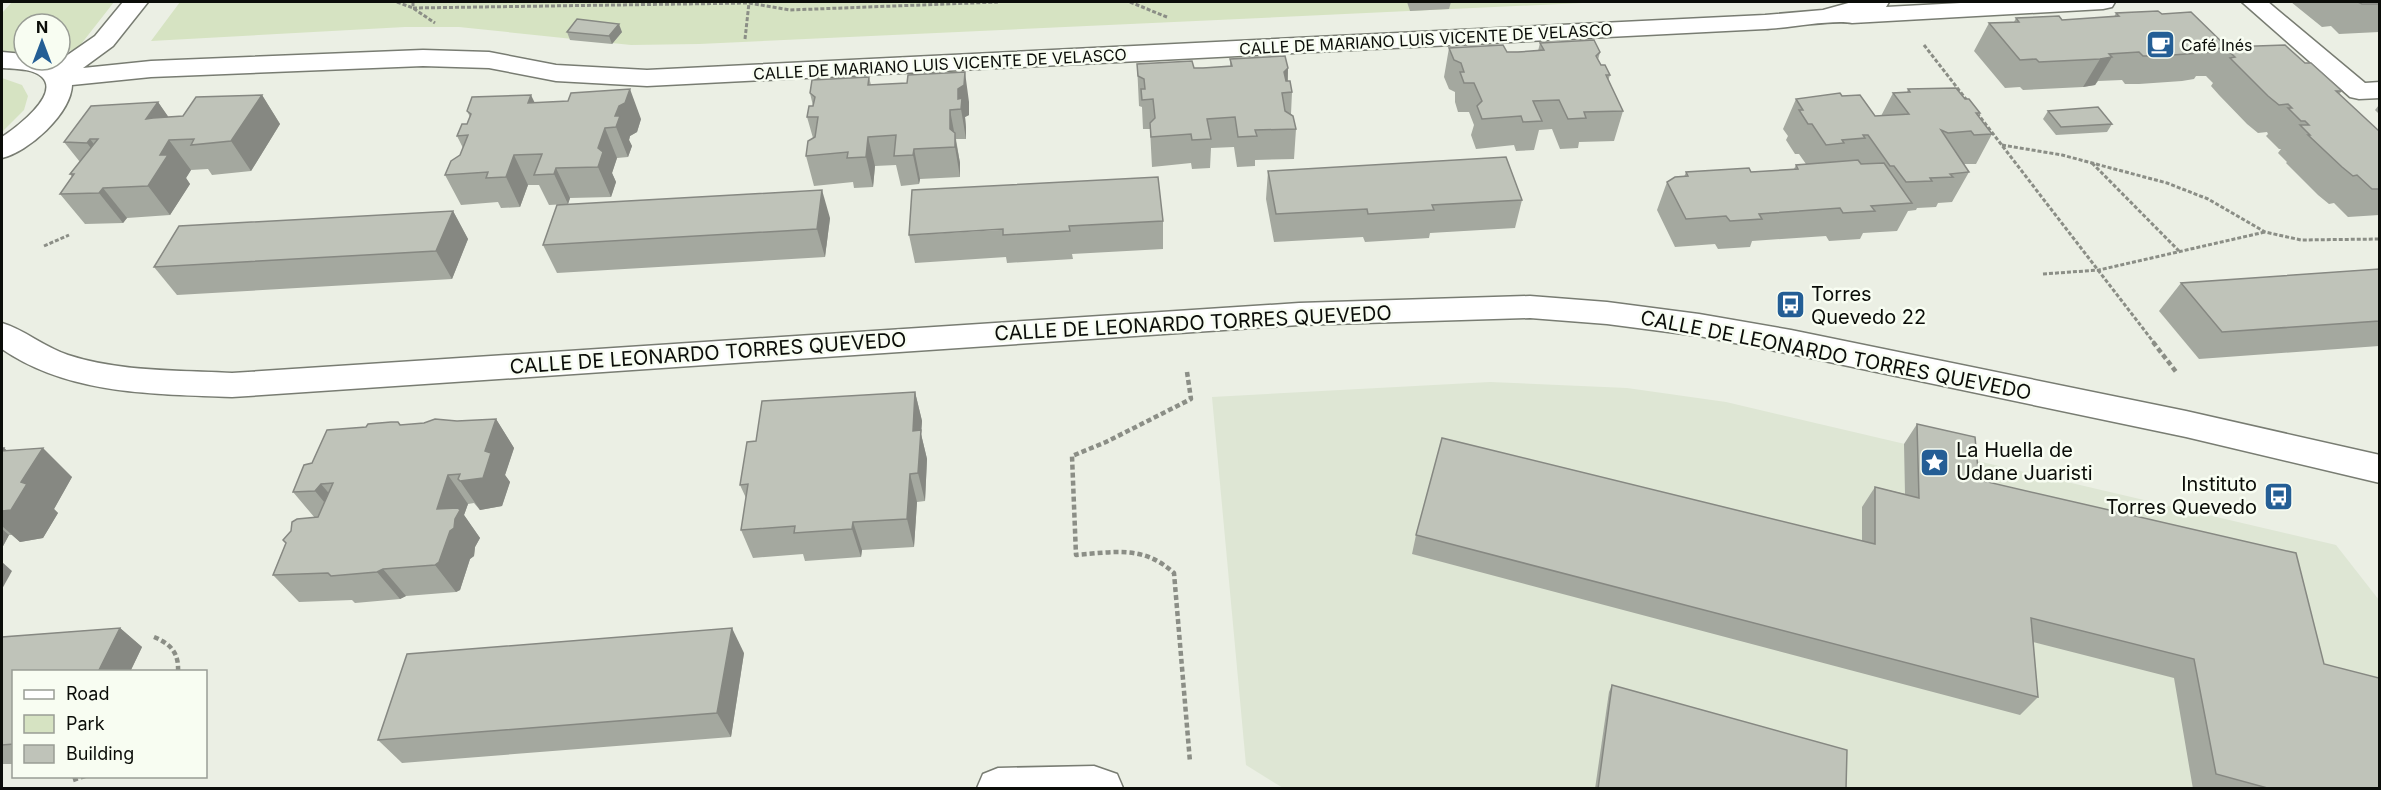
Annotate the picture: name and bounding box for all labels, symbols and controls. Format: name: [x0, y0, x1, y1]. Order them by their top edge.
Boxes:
north arrow: [12, 12, 72, 72]
text: N: [36, 17, 48, 37]
street label: CALLE DE MARIANO LUIS VICENTE DE VELASCO: [1239, 19, 1613, 59]
cafe icon: Café Inés: [2144, 29, 2176, 61]
place label: Café Inés: [2181, 35, 2252, 55]
street label: CALLE DE MARIANO LUIS VICENTE DE VELASCO: [753, 44, 1127, 84]
place label: Torres Quevedo 22: [1811, 282, 1926, 329]
bus stop icon: Torres Quevedo 22: [1774, 289, 1806, 321]
street label: CALLE DE LEONARDO TORRES QUEVEDO: [994, 301, 1392, 345]
street label: CALLE DE LEONARDO TORRES QUEVEDO: [1639, 305, 2033, 405]
street label: CALLE DE LEONARDO TORRES QUEVEDO: [509, 327, 907, 379]
place label: La Huella de Udane Juaristi: [1956, 438, 2093, 485]
place icon: La Huella de Udane Juaristi: [1919, 446, 1951, 478]
place label: Instituto Torres Quevedo: [2106, 472, 2257, 519]
bus stop icon: Instituto Torres Quevedo: [2262, 480, 2294, 512]
legend: [12, 670, 207, 778]
text: Road: [66, 683, 109, 704]
text: Park: [66, 713, 105, 734]
text: Building: [66, 743, 134, 764]

